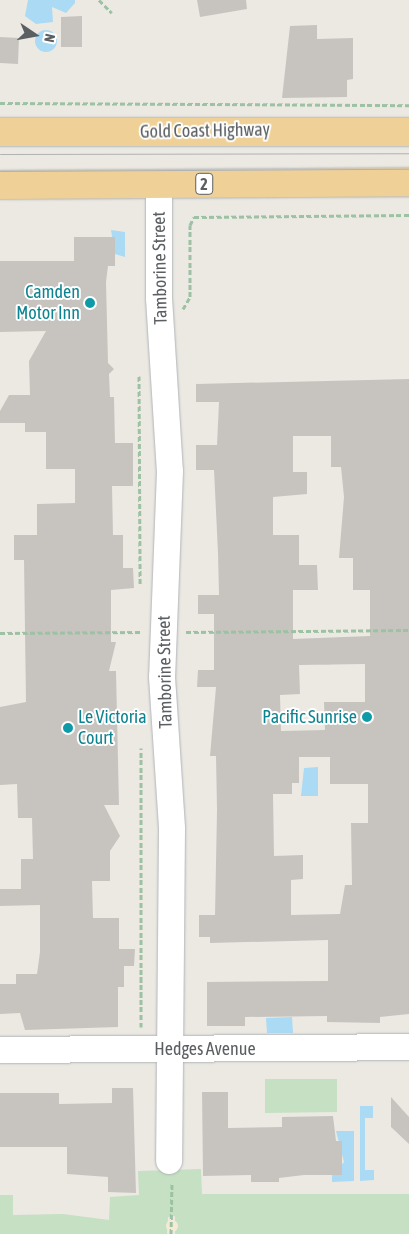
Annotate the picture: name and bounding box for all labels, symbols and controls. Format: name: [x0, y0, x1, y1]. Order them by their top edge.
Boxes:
north arrow: [10, 10, 60, 60]
text: N: [41, 32, 58, 44]
street label: Gold Coast Highway: [140, 119, 270, 143]
road number: 2: [194, 170, 214, 198]
street label: Tamborine Street: [148, 211, 172, 325]
place label: Camden Motor Inn: [16, 282, 80, 324]
marker: Camden Motor Inn: [84, 297, 96, 309]
street label: Tamborine Street: [153, 615, 177, 729]
place label: Pacific Sunrise: [262, 706, 357, 728]
place label: Le Victoria Court: [78, 707, 147, 750]
marker: Pacific Sunrise: [361, 711, 373, 723]
marker: Le Victoria Court: [62, 722, 74, 734]
street label: Hedges Avenue: [154, 1038, 256, 1060]

